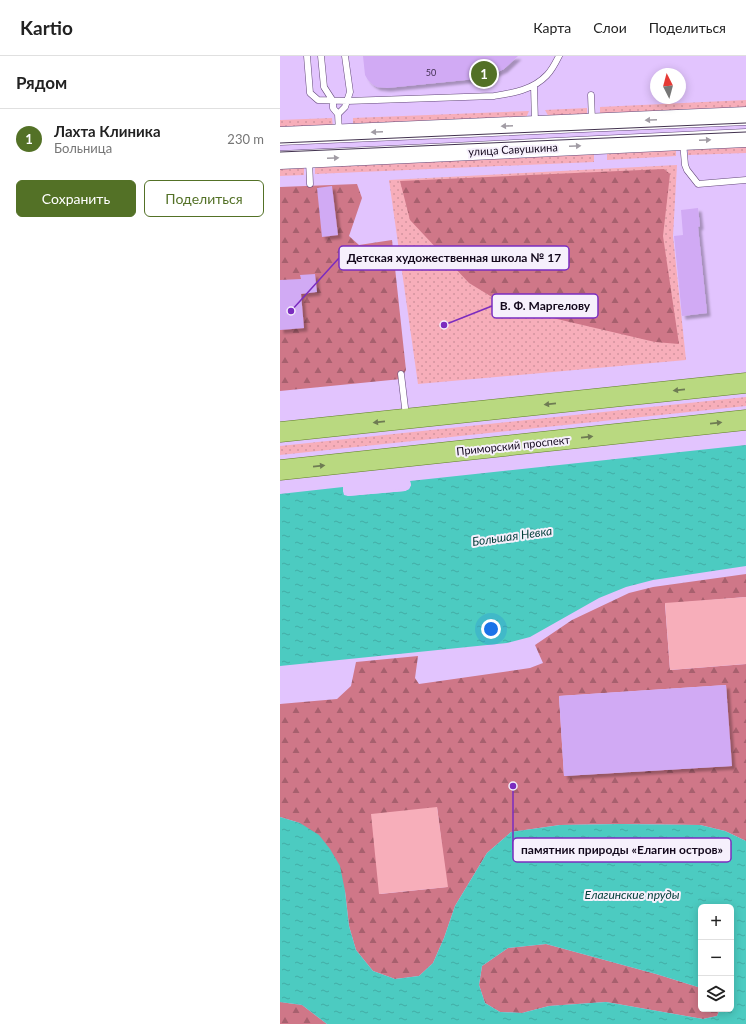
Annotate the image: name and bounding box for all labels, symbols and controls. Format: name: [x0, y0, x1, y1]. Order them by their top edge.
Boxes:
text: Kartio: [20, 16, 73, 39]
text: Карта: [533, 19, 571, 36]
text: Слои: [593, 19, 627, 36]
text: Поделиться: [649, 19, 726, 36]
pin: 1: [471, 59, 497, 89]
house number: 50: [426, 67, 436, 78]
north arrow: [650, 68, 686, 104]
text: Рядом: [16, 72, 67, 93]
one-way arrow: [644, 117, 657, 123]
text: Лахта Клиника: [54, 122, 161, 140]
one-way arrow: [500, 123, 513, 129]
one-way arrow: [370, 129, 383, 135]
text: 1: [25, 131, 33, 147]
text: 230 m: [227, 131, 264, 147]
one-way arrow: [699, 137, 712, 143]
text: Больница: [54, 140, 112, 156]
street label: улица Савушкина: [468, 140, 558, 158]
one-way arrow: [569, 143, 581, 150]
one-way arrow: [327, 155, 340, 161]
button: Сохранить: [16, 180, 136, 217]
button: Поделиться: [144, 180, 264, 217]
callout: Детская художественная школа № 17: [339, 246, 569, 270]
text: Детская художественная школа № 17: [347, 250, 561, 265]
callout: В. Ф. Маргелову: [492, 294, 598, 318]
text: В. Ф. Маргелову: [500, 298, 591, 313]
one-way arrow: [673, 387, 685, 393]
one-way arrow: [544, 400, 556, 407]
one-way arrow: [373, 419, 385, 425]
one-way arrow: [710, 420, 722, 426]
street label: Приморский проспект: [456, 433, 571, 457]
one-way arrow: [581, 434, 593, 440]
one-way arrow: [313, 463, 325, 469]
water label: Большая Невка: [471, 523, 553, 549]
your location: [481, 619, 501, 639]
callout: памятник природы «Елагин остров»: [513, 838, 731, 862]
text: памятник природы «Елагин остров»: [521, 842, 723, 857]
water label: Елагинские пруды: [584, 887, 680, 902]
map controls: [698, 904, 734, 1012]
button: +: [698, 904, 734, 940]
button: −: [698, 940, 734, 976]
button: layers: [698, 976, 734, 1012]

